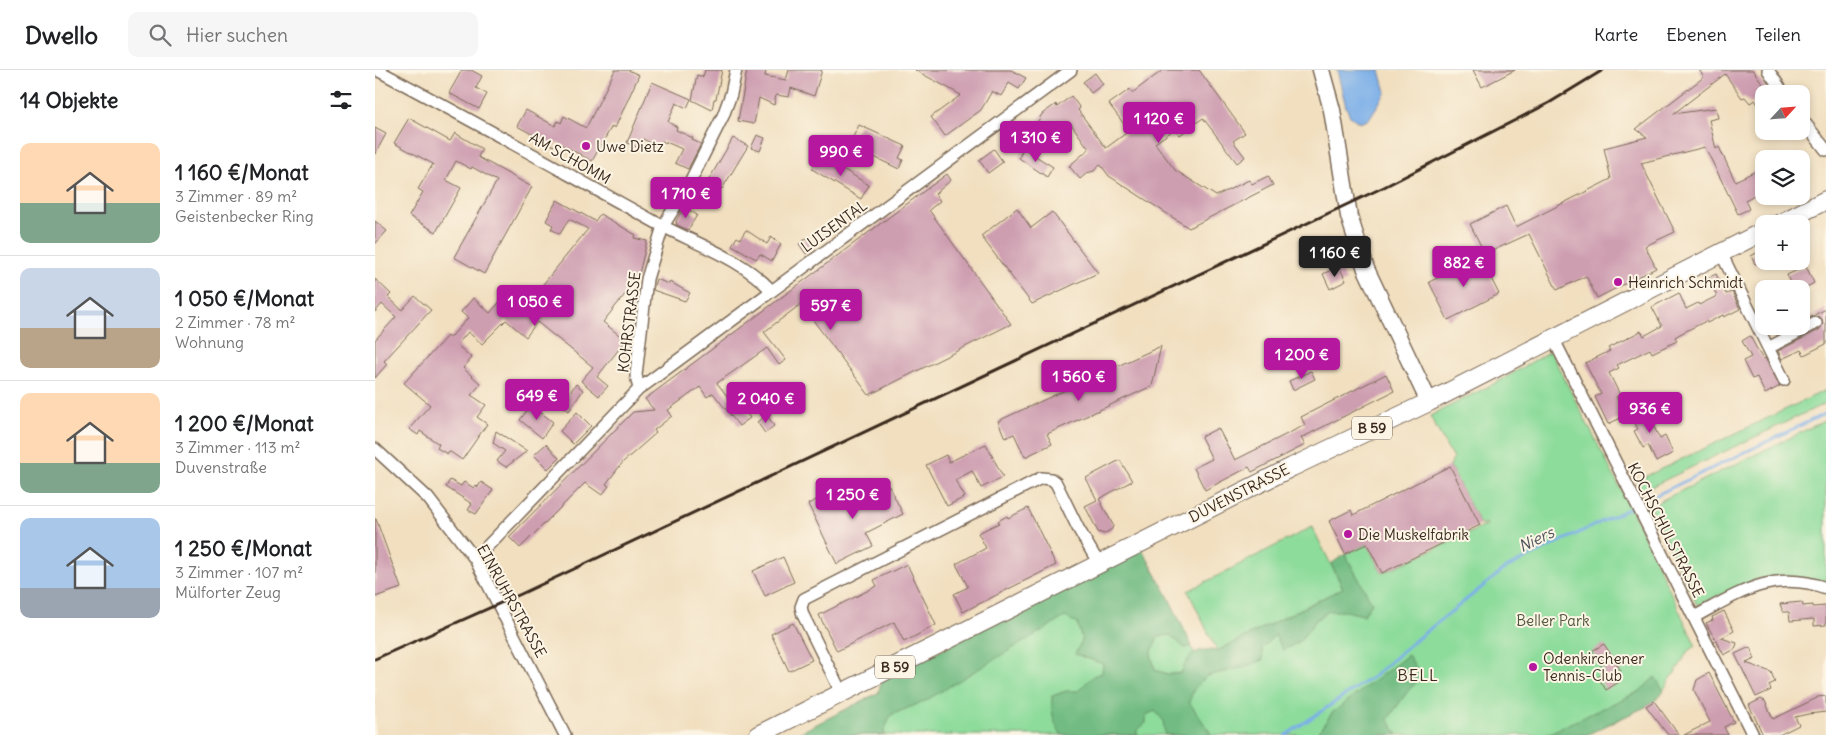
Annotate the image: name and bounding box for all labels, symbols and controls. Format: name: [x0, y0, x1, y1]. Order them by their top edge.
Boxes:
search box: [128, 12, 478, 57]
text: Dwello: [25, 20, 98, 50]
icon: search: [146, 21, 174, 49]
text: Hier suchen: [186, 23, 288, 47]
text: Karte: [1594, 23, 1638, 46]
text: Ebenen: [1666, 23, 1727, 46]
text: Teilen: [1755, 23, 1801, 46]
north arrow: [1755, 85, 1810, 140]
map controls: [1755, 85, 1810, 335]
icon: filters: [327, 86, 355, 114]
text: 14 Objekte: [20, 87, 118, 114]
pin: 1 120 €: [1113, 102, 1205, 144]
text: 1 120 €: [1134, 108, 1184, 128]
pin: 1 310 €: [990, 121, 1082, 163]
text: 1 310 €: [1011, 127, 1061, 147]
street label: AM SCHOMM: [526, 128, 614, 188]
pin: 990 €: [806, 134, 876, 177]
place label: Uwe Dietz: [596, 137, 664, 156]
marker: Uwe Dietz: [580, 140, 592, 152]
text: 990 €: [819, 141, 863, 161]
button: layers: [1755, 150, 1810, 205]
text: 1 160 €/Monat: [175, 159, 309, 186]
icon: home: [60, 163, 120, 223]
pin: 1 710 €: [640, 176, 732, 219]
text: 1 710 €: [662, 183, 710, 203]
text: 3 Zimmer · 89 m²: [175, 186, 297, 206]
street label: LUISENTAL: [797, 196, 871, 256]
text: Geistenbecker Ring: [175, 206, 314, 226]
button: +: [1755, 215, 1810, 270]
pin: 1 160 €: [1289, 236, 1381, 278]
text: 1 160 €: [1310, 242, 1360, 262]
pin: 882 €: [1429, 246, 1499, 288]
text: 882 €: [1443, 252, 1485, 272]
street label: KOHRSTRASSE: [613, 270, 645, 374]
place label: Heinrich Schmidt: [1628, 273, 1743, 292]
marker: Heinrich Schmidt: [1612, 276, 1624, 288]
button: −: [1755, 280, 1810, 335]
pin: 1 050 €: [489, 284, 581, 327]
text: 1 050 €/Monat: [175, 285, 314, 312]
icon: home: [60, 288, 120, 348]
pin: 597 €: [796, 288, 866, 331]
text: 1 050 €: [508, 291, 562, 311]
text: 597 €: [811, 295, 851, 315]
text: 2 Zimmer · 78 m²: [175, 312, 296, 332]
text: Wohnung: [175, 332, 244, 352]
pin: 1 200 €: [1256, 338, 1348, 380]
text: 1 200 €: [1275, 344, 1329, 364]
pin: 1 560 €: [1033, 360, 1125, 402]
text: 1 560 €: [1052, 366, 1106, 386]
pin: 649 €: [502, 378, 572, 421]
pin: 2 040 €: [720, 382, 812, 424]
text: 649 €: [516, 385, 558, 405]
text: 2 040 €: [738, 388, 794, 408]
pin: 936 €: [1615, 392, 1685, 434]
text: 936 €: [1629, 398, 1671, 418]
text: 1 200 €/Monat: [175, 410, 314, 437]
icon: home: [60, 413, 120, 473]
road number: B 59: [1352, 416, 1392, 439]
text: 3 Zimmer · 113 m²: [175, 437, 301, 457]
text: Duvenstraße: [175, 457, 267, 477]
street label: DUVENSTRASSE: [1186, 459, 1293, 527]
street label: KOCHSCHULSTRASSE: [1624, 459, 1708, 601]
pin: 1 250 €: [807, 478, 899, 520]
text: 1 250 €: [827, 484, 879, 504]
water label: Niers: [1515, 522, 1558, 556]
place label: Die Muskelfabrik: [1358, 525, 1469, 544]
marker: Die Muskelfabrik: [1342, 528, 1354, 540]
text: 1 250 €/Monat: [175, 535, 312, 562]
icon: home: [60, 538, 120, 598]
street label: EINRUHRSTRASSE: [473, 541, 551, 661]
text: 3 Zimmer · 107 m²: [175, 562, 303, 582]
text: Mülforter Zeug: [175, 582, 281, 602]
park label: Beller Park: [1516, 611, 1590, 630]
place label: Odenkirchener Tennis-Club: [1543, 649, 1644, 685]
road number: B 59: [875, 656, 915, 678]
marker: Odenkirchener Tennis-Club: [1527, 661, 1539, 673]
district label: BELL: [1397, 665, 1439, 685]

